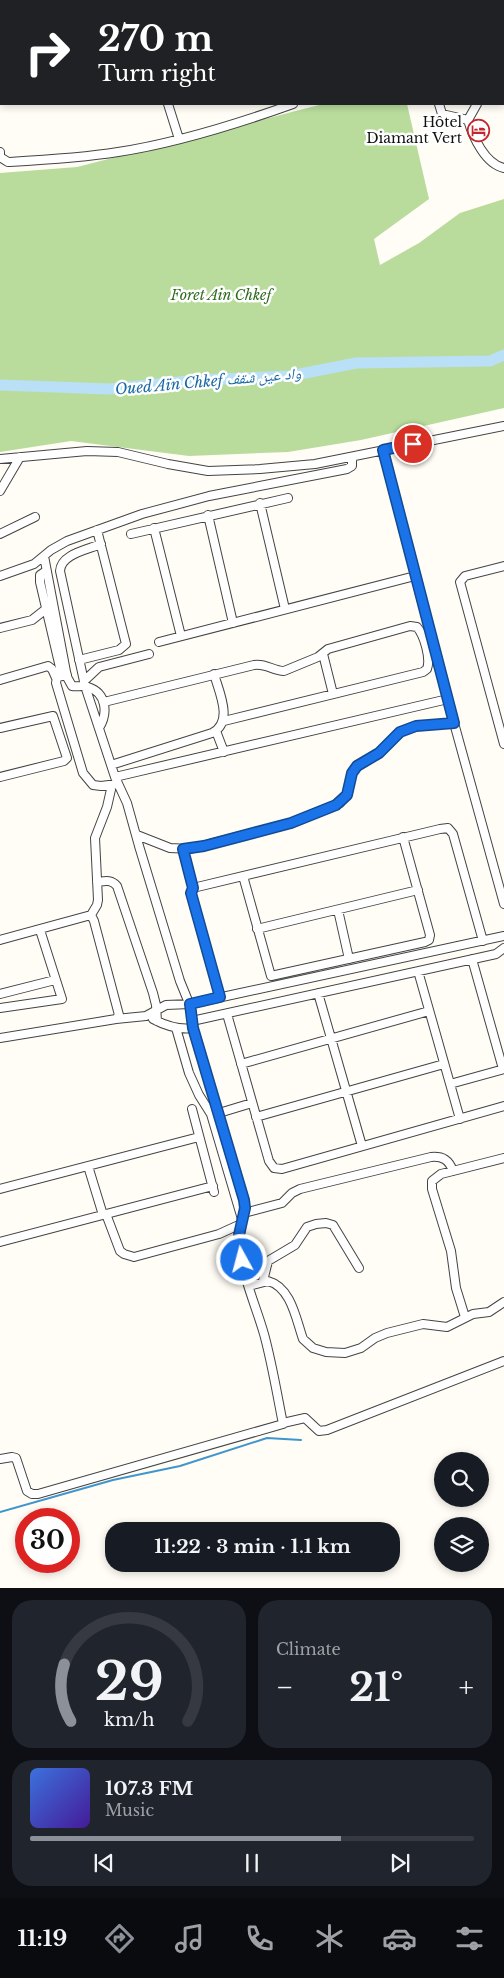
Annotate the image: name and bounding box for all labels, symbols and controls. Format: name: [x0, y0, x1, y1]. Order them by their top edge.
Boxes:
text: 270 m: [98, 17, 213, 60]
icon: right: [15, 20, 80, 85]
text: Turn right: [98, 60, 216, 87]
place label: Hôtel Diamant Vert: [366, 113, 463, 147]
hotel icon: Hôtel Diamant Vert: [466, 118, 490, 142]
park label: Foret Ain Chkef: [170, 286, 274, 304]
water label: Oued Aïn Chkef واد عين شقف: [114, 363, 302, 399]
pin: [392, 423, 434, 465]
icon: arrive: [399, 430, 427, 458]
position arrow: [215, 1233, 267, 1285]
map controls: [434, 1452, 489, 1572]
button: search: [434, 1452, 489, 1507]
speed limit sign: 30: [15, 1508, 80, 1573]
button: layers: [434, 1517, 489, 1572]
text: 11:22 · 3 min · 1.1 km: [154, 1535, 351, 1558]
text: Climate: [276, 1639, 341, 1659]
text: 29: [95, 1650, 163, 1714]
text: 21°: [349, 1664, 403, 1711]
text: −: [276, 1670, 294, 1705]
text: +: [459, 1670, 474, 1705]
text: km/h: [104, 1709, 154, 1731]
text: 107.3 FM: [105, 1777, 193, 1800]
text: Music: [105, 1800, 154, 1820]
icon: previous: [90, 1849, 118, 1877]
icon: pause: [238, 1849, 266, 1877]
icon: next: [386, 1849, 414, 1877]
icon: directions: [102, 1921, 137, 1956]
icon: music: [172, 1921, 207, 1956]
icon: phone: [242, 1921, 277, 1956]
icon: climate: [312, 1921, 347, 1956]
icon: car: [382, 1921, 417, 1956]
icon: filters: [452, 1921, 487, 1956]
text: 11:19: [17, 1925, 67, 1952]

